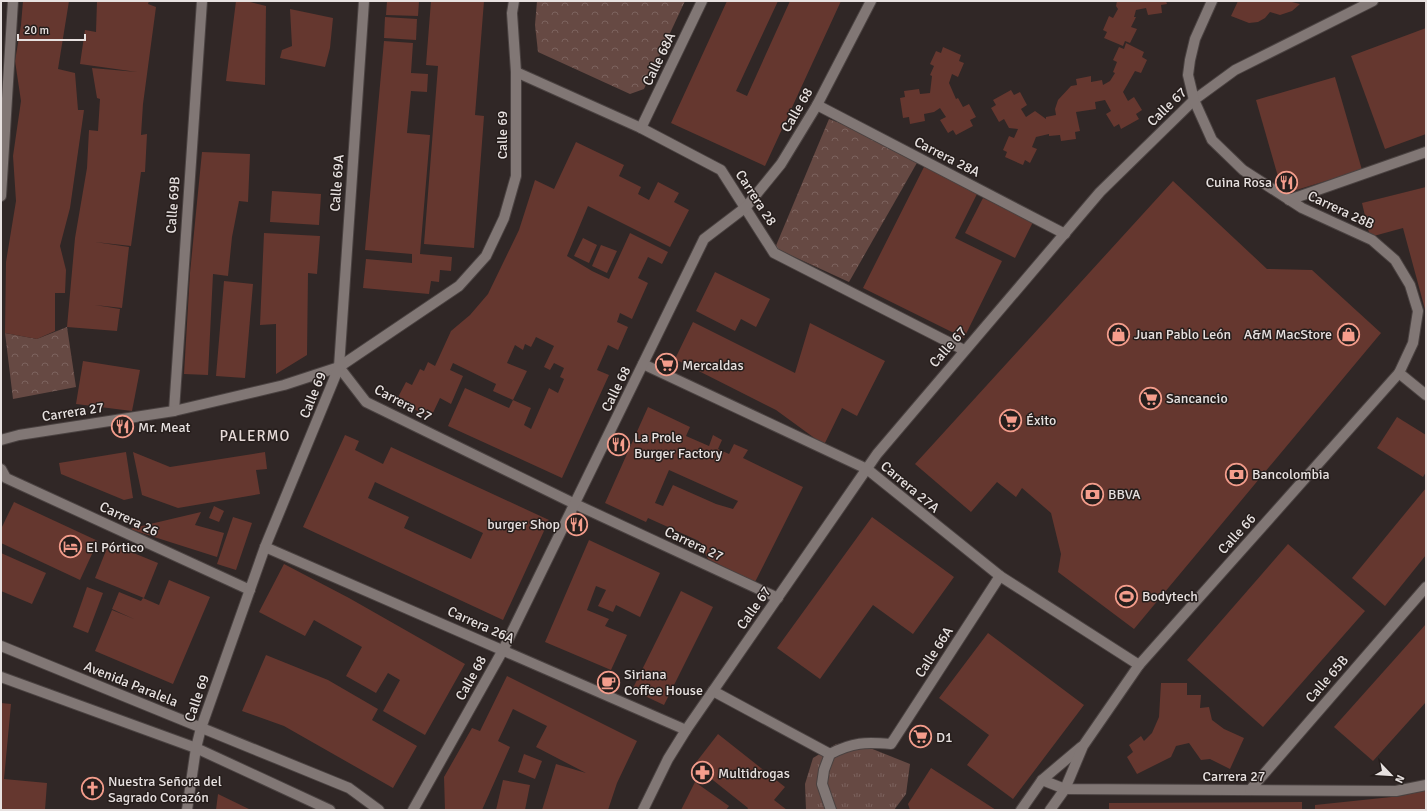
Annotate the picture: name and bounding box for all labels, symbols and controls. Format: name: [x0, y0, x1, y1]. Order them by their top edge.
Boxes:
scale bar: [18, 16, 85, 42]
text: 20 m: [24, 23, 49, 38]
street label: Calle 68A: [639, 29, 679, 88]
street label: Calle 67: [1144, 84, 1190, 130]
street label: Calle 68: [777, 85, 817, 135]
street label: Calle 69: [494, 111, 511, 159]
street label: Carrera 28A: [911, 133, 983, 181]
street label: Calle 69A: [327, 153, 348, 212]
street label: Carrera 28: [732, 167, 780, 229]
restaurant icon: Cuina Rosa: [1274, 169, 1300, 195]
place label: Cuina Rosa: [1206, 174, 1272, 191]
street label: Calle 69B: [163, 176, 183, 234]
street label: Carrera 28B: [1305, 187, 1377, 233]
shop icon: Juan Pablo León: [1106, 321, 1132, 347]
shop icon: A&M MacStore: [1335, 321, 1361, 347]
street label: Calle 67: [926, 323, 970, 371]
place label: Juan Pablo León: [1134, 326, 1231, 343]
place label: A&M MacStore: [1244, 326, 1332, 343]
supermarket icon: Mercaldas: [654, 352, 680, 378]
place label: Mercaldas: [682, 357, 744, 374]
street label: Calle 68: [598, 363, 634, 415]
street label: Calle 69: [296, 369, 330, 421]
street label: Carrera 27: [371, 381, 435, 425]
supermarket icon: Sancancio: [1138, 385, 1164, 411]
place label: Sancancio: [1166, 390, 1228, 407]
street label: Carrera 27: [41, 399, 105, 425]
supermarket icon: Éxito: [997, 407, 1023, 433]
place label: Éxito: [1026, 412, 1056, 429]
restaurant icon: Mr. Meat: [109, 414, 135, 440]
place label: Mr. Meat: [138, 419, 191, 436]
district label: PALERMO: [220, 427, 290, 445]
place label: La Prole Burger Factory: [634, 429, 723, 462]
restaurant icon: La Prole Burger Factory: [605, 432, 631, 458]
street label: Carrera 27A: [877, 458, 943, 517]
bank icon: Bancolombia: [1223, 461, 1249, 487]
place label: Bancolombia: [1252, 466, 1330, 483]
bank icon: BBVA: [1079, 481, 1105, 507]
place label: BBVA: [1108, 486, 1141, 503]
street label: Carrera 26: [97, 498, 161, 540]
street label: Calle 66: [1214, 510, 1260, 558]
restaurant icon: burger Shop: [563, 511, 589, 537]
place label: burger Shop: [487, 516, 560, 533]
street label: Carrera 27: [662, 523, 726, 565]
hotel icon: El Pórtico: [58, 534, 84, 560]
place label: El Pórtico: [86, 539, 144, 556]
street label: Calle 67: [733, 583, 775, 633]
sports icon: Bodytech: [1114, 583, 1140, 609]
place label: Bodytech: [1142, 588, 1198, 605]
street label: Carrera 26A: [445, 603, 517, 647]
street label: Calle 66A: [911, 623, 957, 681]
street label: Calle 65B: [1302, 652, 1352, 706]
street label: Calle 68: [452, 653, 490, 703]
street label: Avenida Paralela: [82, 657, 180, 711]
place label: Siriana Coffee House: [624, 666, 703, 699]
cafe icon: Siriana Coffee House: [595, 669, 621, 695]
street label: Calle 69: [181, 672, 213, 724]
supermarket icon: D1: [908, 724, 934, 750]
place label: D1: [936, 729, 953, 746]
north arrow: [1371, 755, 1411, 795]
pharmacy icon: Multidrogas: [690, 760, 716, 786]
place label: Multidrogas: [718, 765, 790, 782]
street label: Carrera 27: [1203, 768, 1265, 785]
place label: Nuestra Señora del Sagrado Corazón: [108, 773, 222, 806]
text: N: [1392, 773, 1407, 785]
church icon: Nuestra Señora del Sagrado Corazón: [80, 776, 106, 802]

